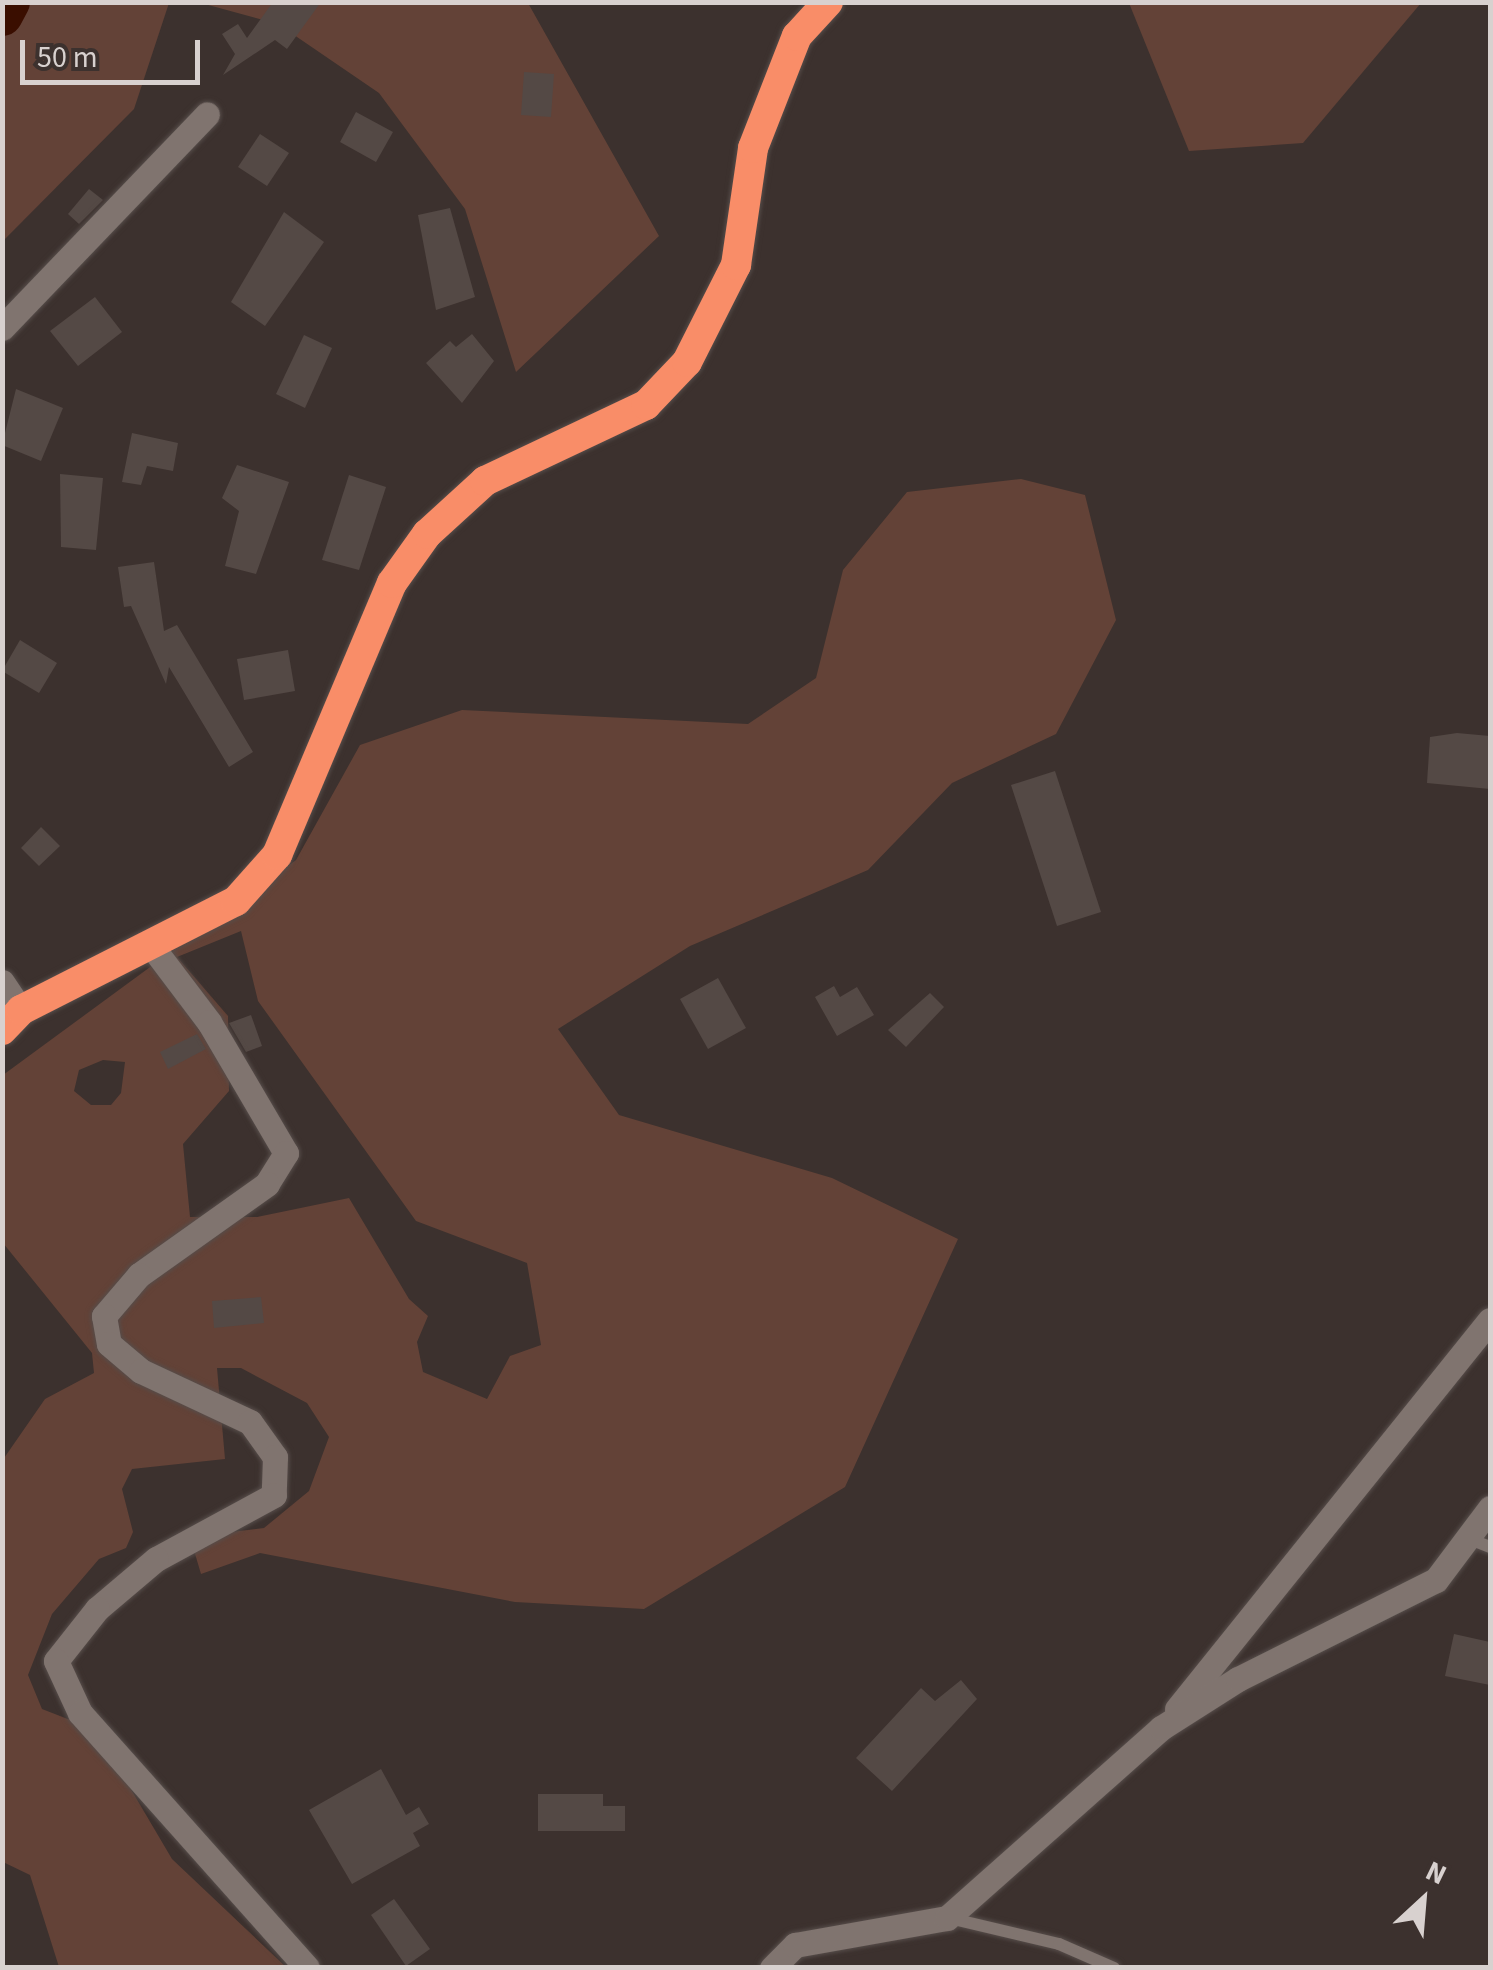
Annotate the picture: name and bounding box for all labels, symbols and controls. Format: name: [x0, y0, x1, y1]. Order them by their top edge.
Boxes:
scale bar: [25, 20, 205, 82]
text: 50 m: [37, 36, 98, 79]
north arrow: [1373, 1850, 1473, 1950]
text: N: [1419, 1851, 1453, 1895]

